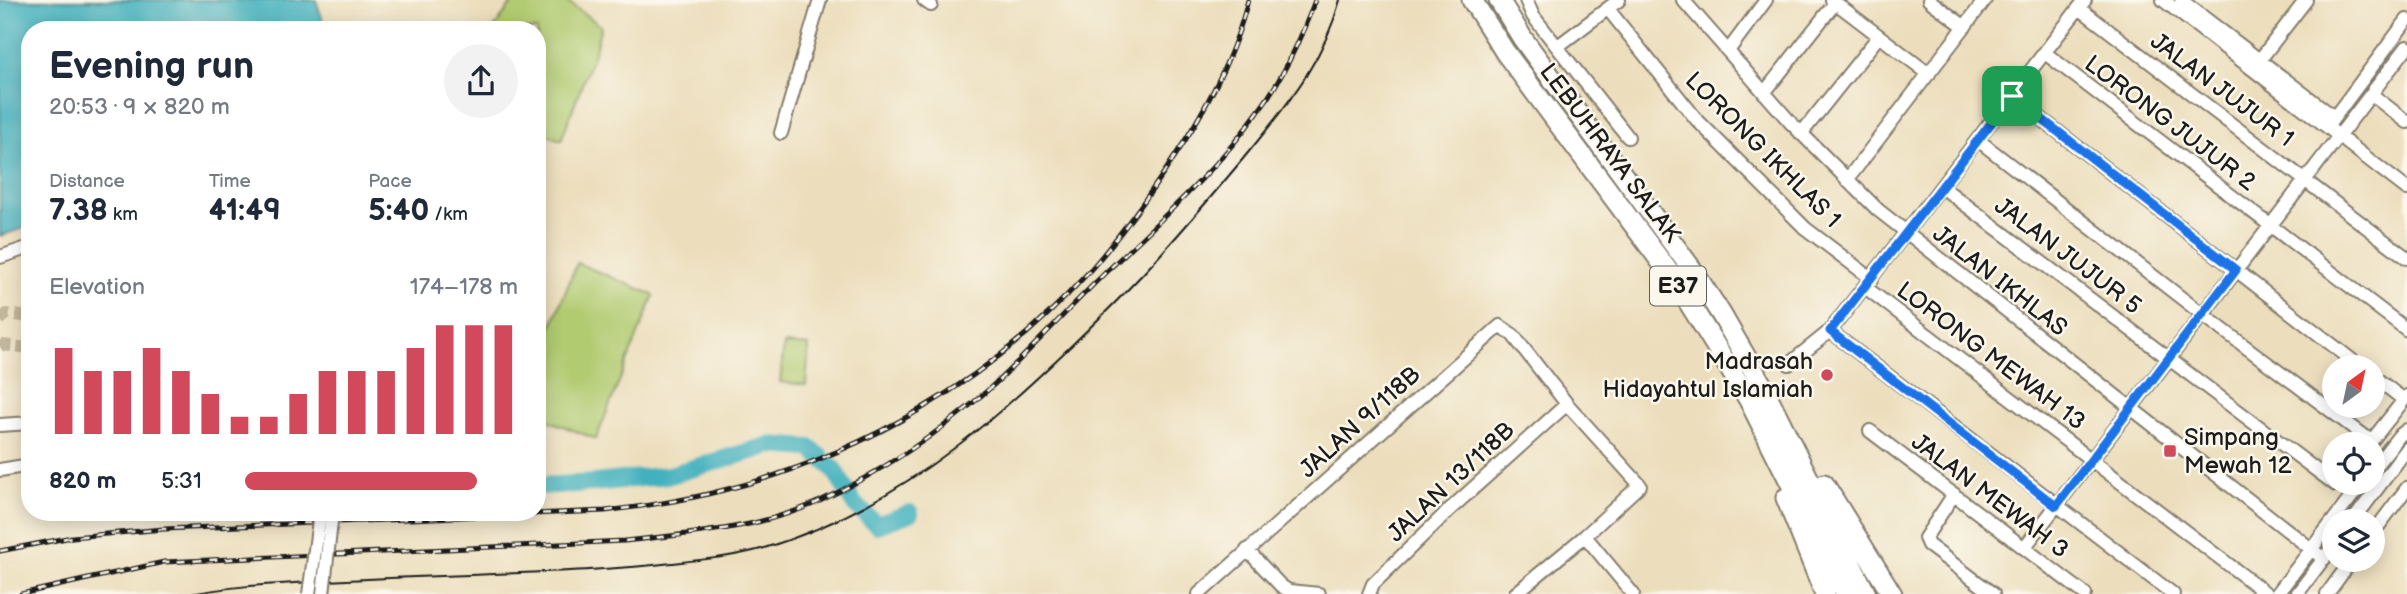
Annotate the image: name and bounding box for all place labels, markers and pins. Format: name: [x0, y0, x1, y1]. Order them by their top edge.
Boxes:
pin: [1982, 66, 2042, 126]
place label: Madrasah Hidayahtul Islamiah: [1603, 347, 1813, 404]
marker: Madrasah Hidayahtul Islamiah: [1819, 367, 1835, 383]
place label: Simpang Mewah 12: [2184, 423, 2292, 480]
marker: Simpang Mewah 12: [2162, 443, 2178, 459]

